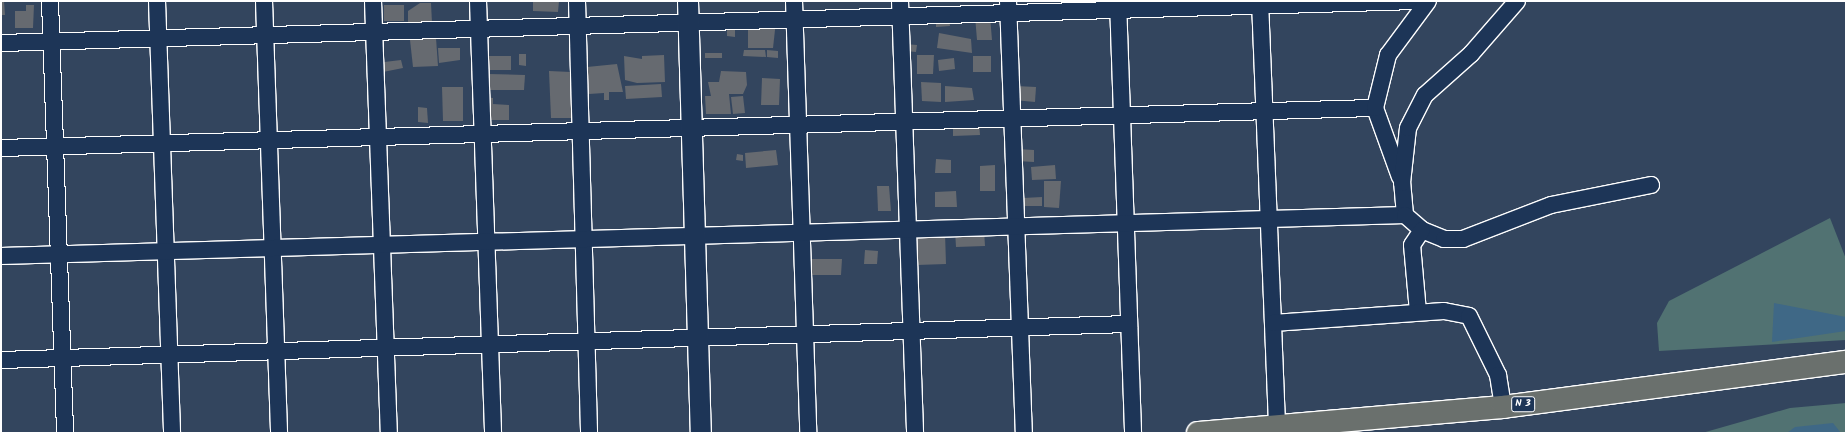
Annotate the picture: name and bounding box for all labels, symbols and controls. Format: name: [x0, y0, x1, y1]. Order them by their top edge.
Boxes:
road number: N 3: [1511, 396, 1535, 412]

